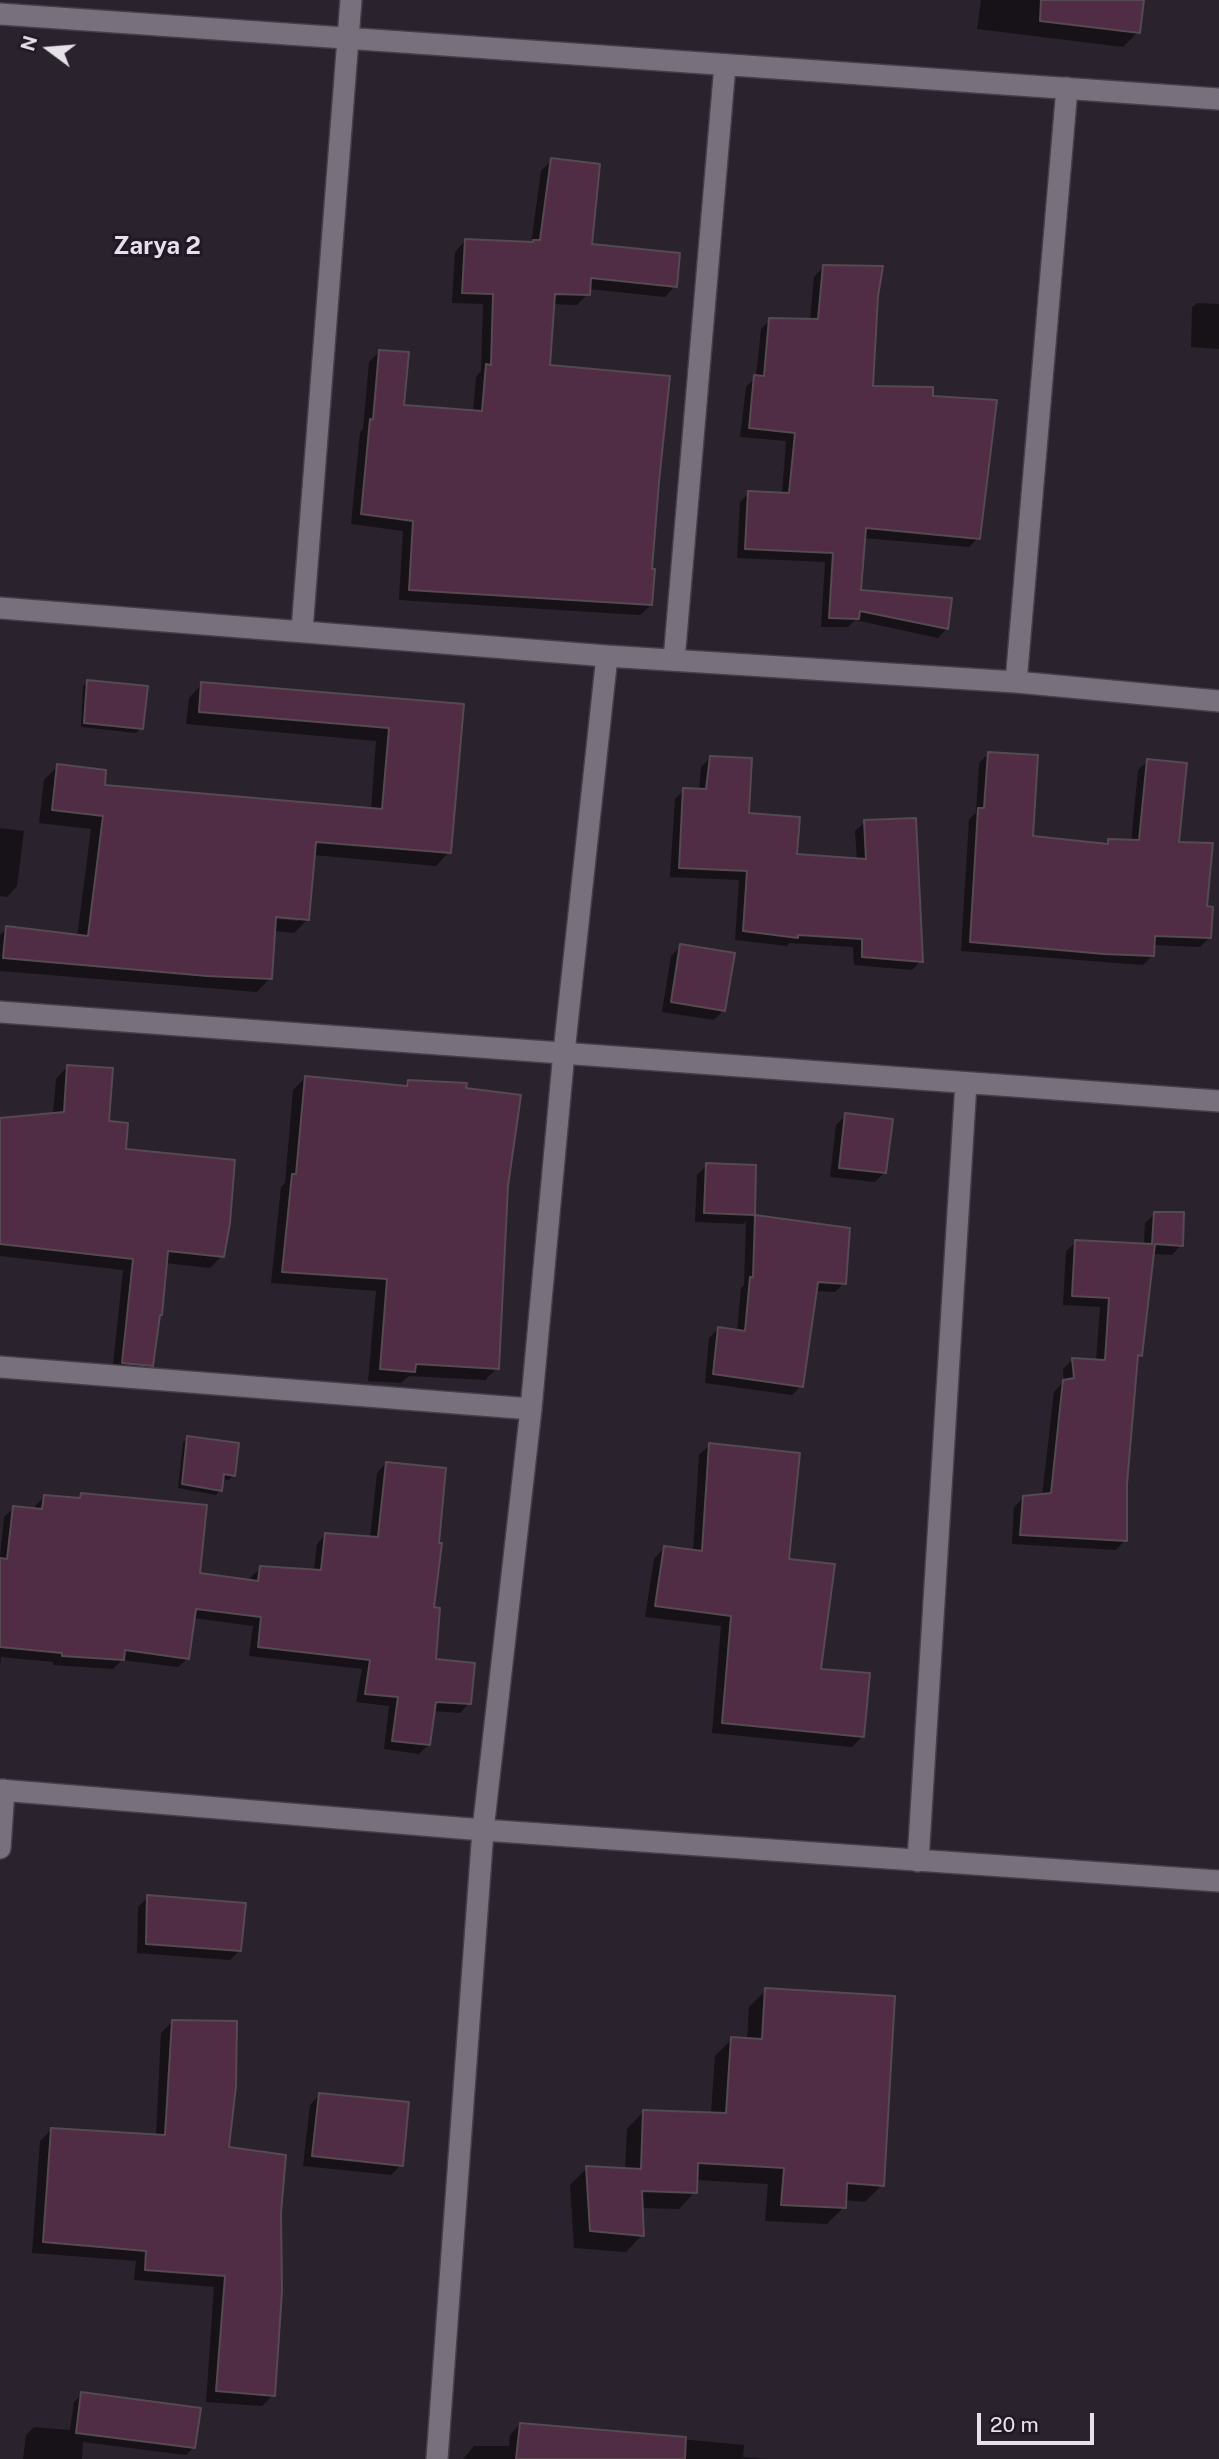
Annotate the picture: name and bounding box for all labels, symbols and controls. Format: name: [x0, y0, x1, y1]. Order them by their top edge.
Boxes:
north arrow: [14, 14, 84, 84]
text: N: [16, 33, 41, 53]
district label: Zarya 2: [113, 233, 201, 261]
scale bar: [981, 2400, 1098, 2444]
text: 20 m: [990, 2412, 1039, 2437]

